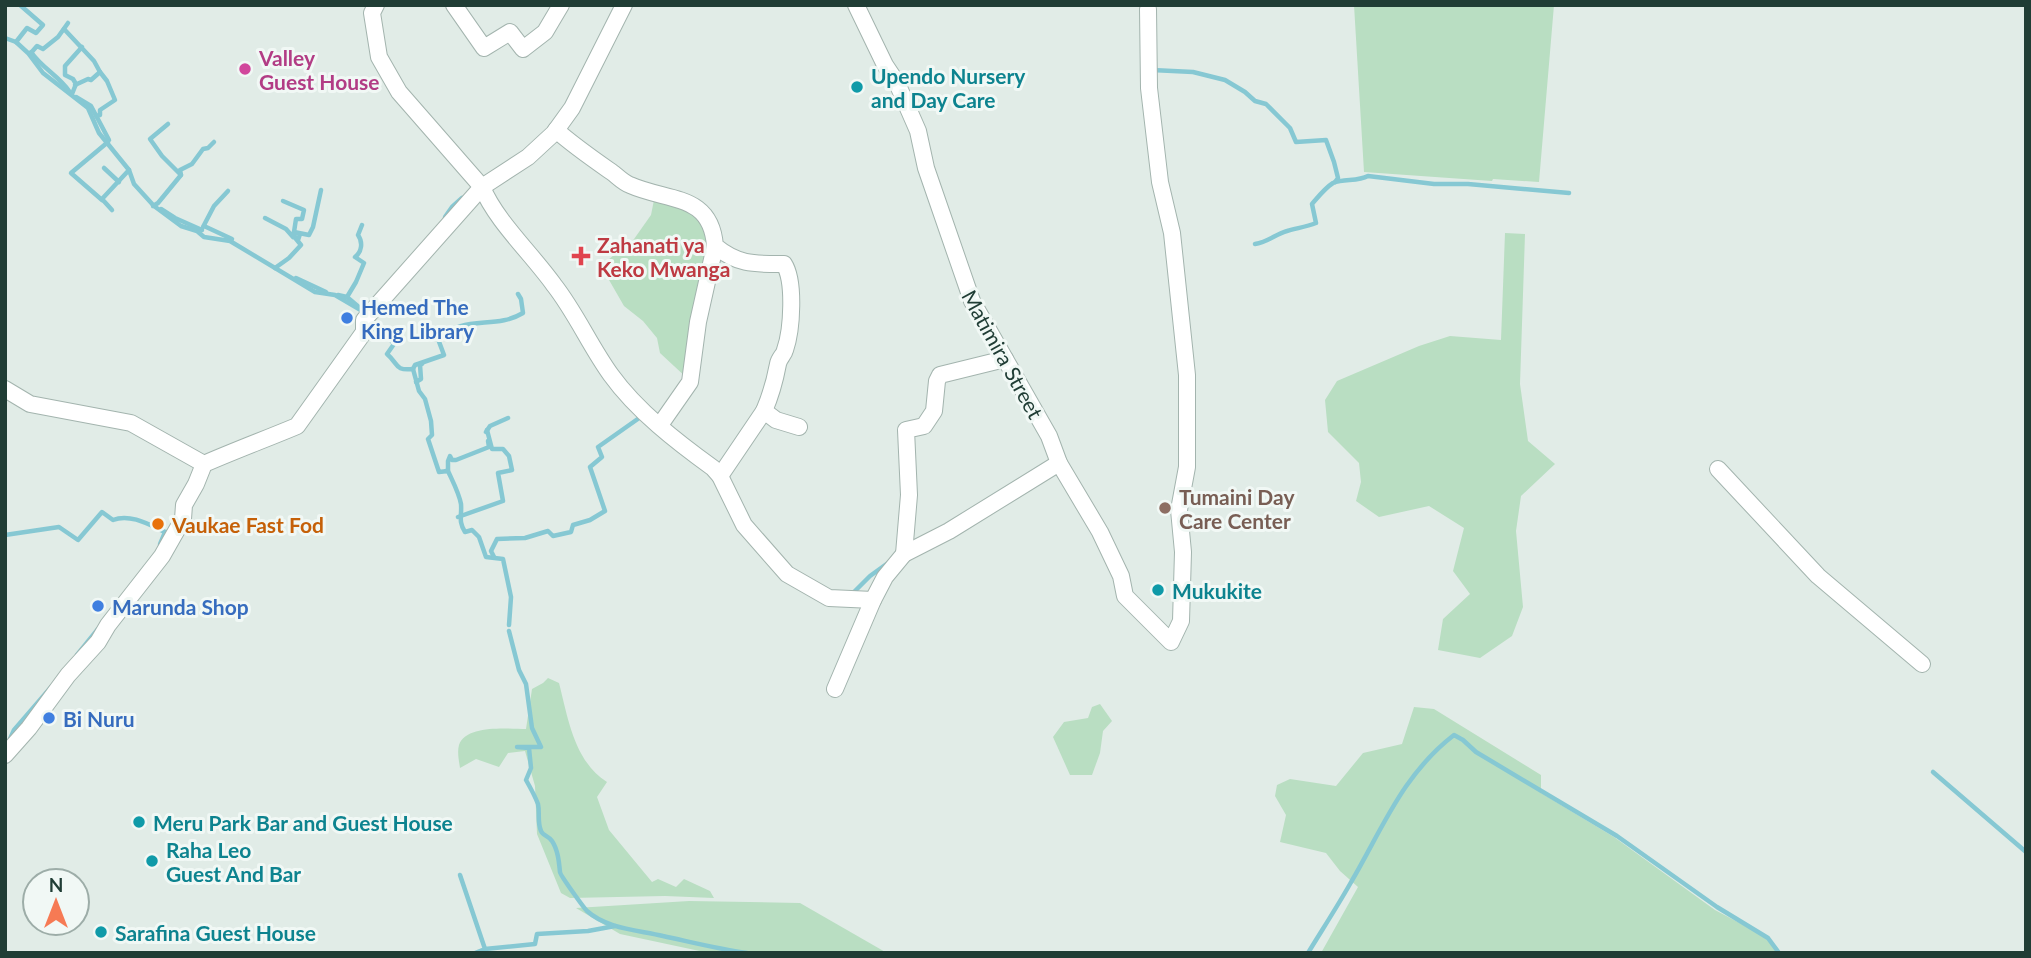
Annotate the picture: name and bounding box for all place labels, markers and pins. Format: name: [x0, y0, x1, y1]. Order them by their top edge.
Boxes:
place label: Valley Guest House: [258, 45, 380, 94]
marker: Valley Guest House: [237, 61, 253, 77]
place label: Upendo Nursery and Day Care: [871, 63, 1026, 112]
marker: Upendo Nursery and Day Care: [849, 79, 865, 95]
place label: Zahanati ya Keko Mwanga: [597, 232, 730, 281]
marker: Zahanati ya Keko Mwanga: [571, 246, 591, 266]
place label: Hemed The King Library: [361, 294, 475, 343]
marker: Hemed The King Library: [339, 310, 355, 326]
place label: Tumaini Day Care Center: [1179, 484, 1295, 533]
marker: Tumaini Day Care Center: [1157, 500, 1173, 516]
place label: Vaukae Fast Fod: [171, 512, 324, 537]
marker: Vaukae Fast Fod: [150, 516, 166, 532]
place label: Mukukite: [1172, 578, 1262, 603]
marker: Mukukite: [1150, 582, 1166, 598]
place label: Marunda Shop: [112, 594, 249, 619]
marker: Marunda Shop: [90, 598, 106, 614]
place label: Bi Nuru: [63, 706, 135, 731]
marker: Bi Nuru: [41, 710, 57, 726]
place label: Meru Park Bar and Guest House: [153, 810, 453, 835]
marker: Meru Park Bar and Guest House: [131, 814, 147, 830]
place label: Raha Leo Guest And Bar: [166, 837, 301, 886]
marker: Raha Leo Guest And Bar: [144, 853, 160, 869]
place label: Sarafina Guest House: [115, 920, 316, 945]
marker: Sarafina Guest House: [93, 924, 109, 940]

